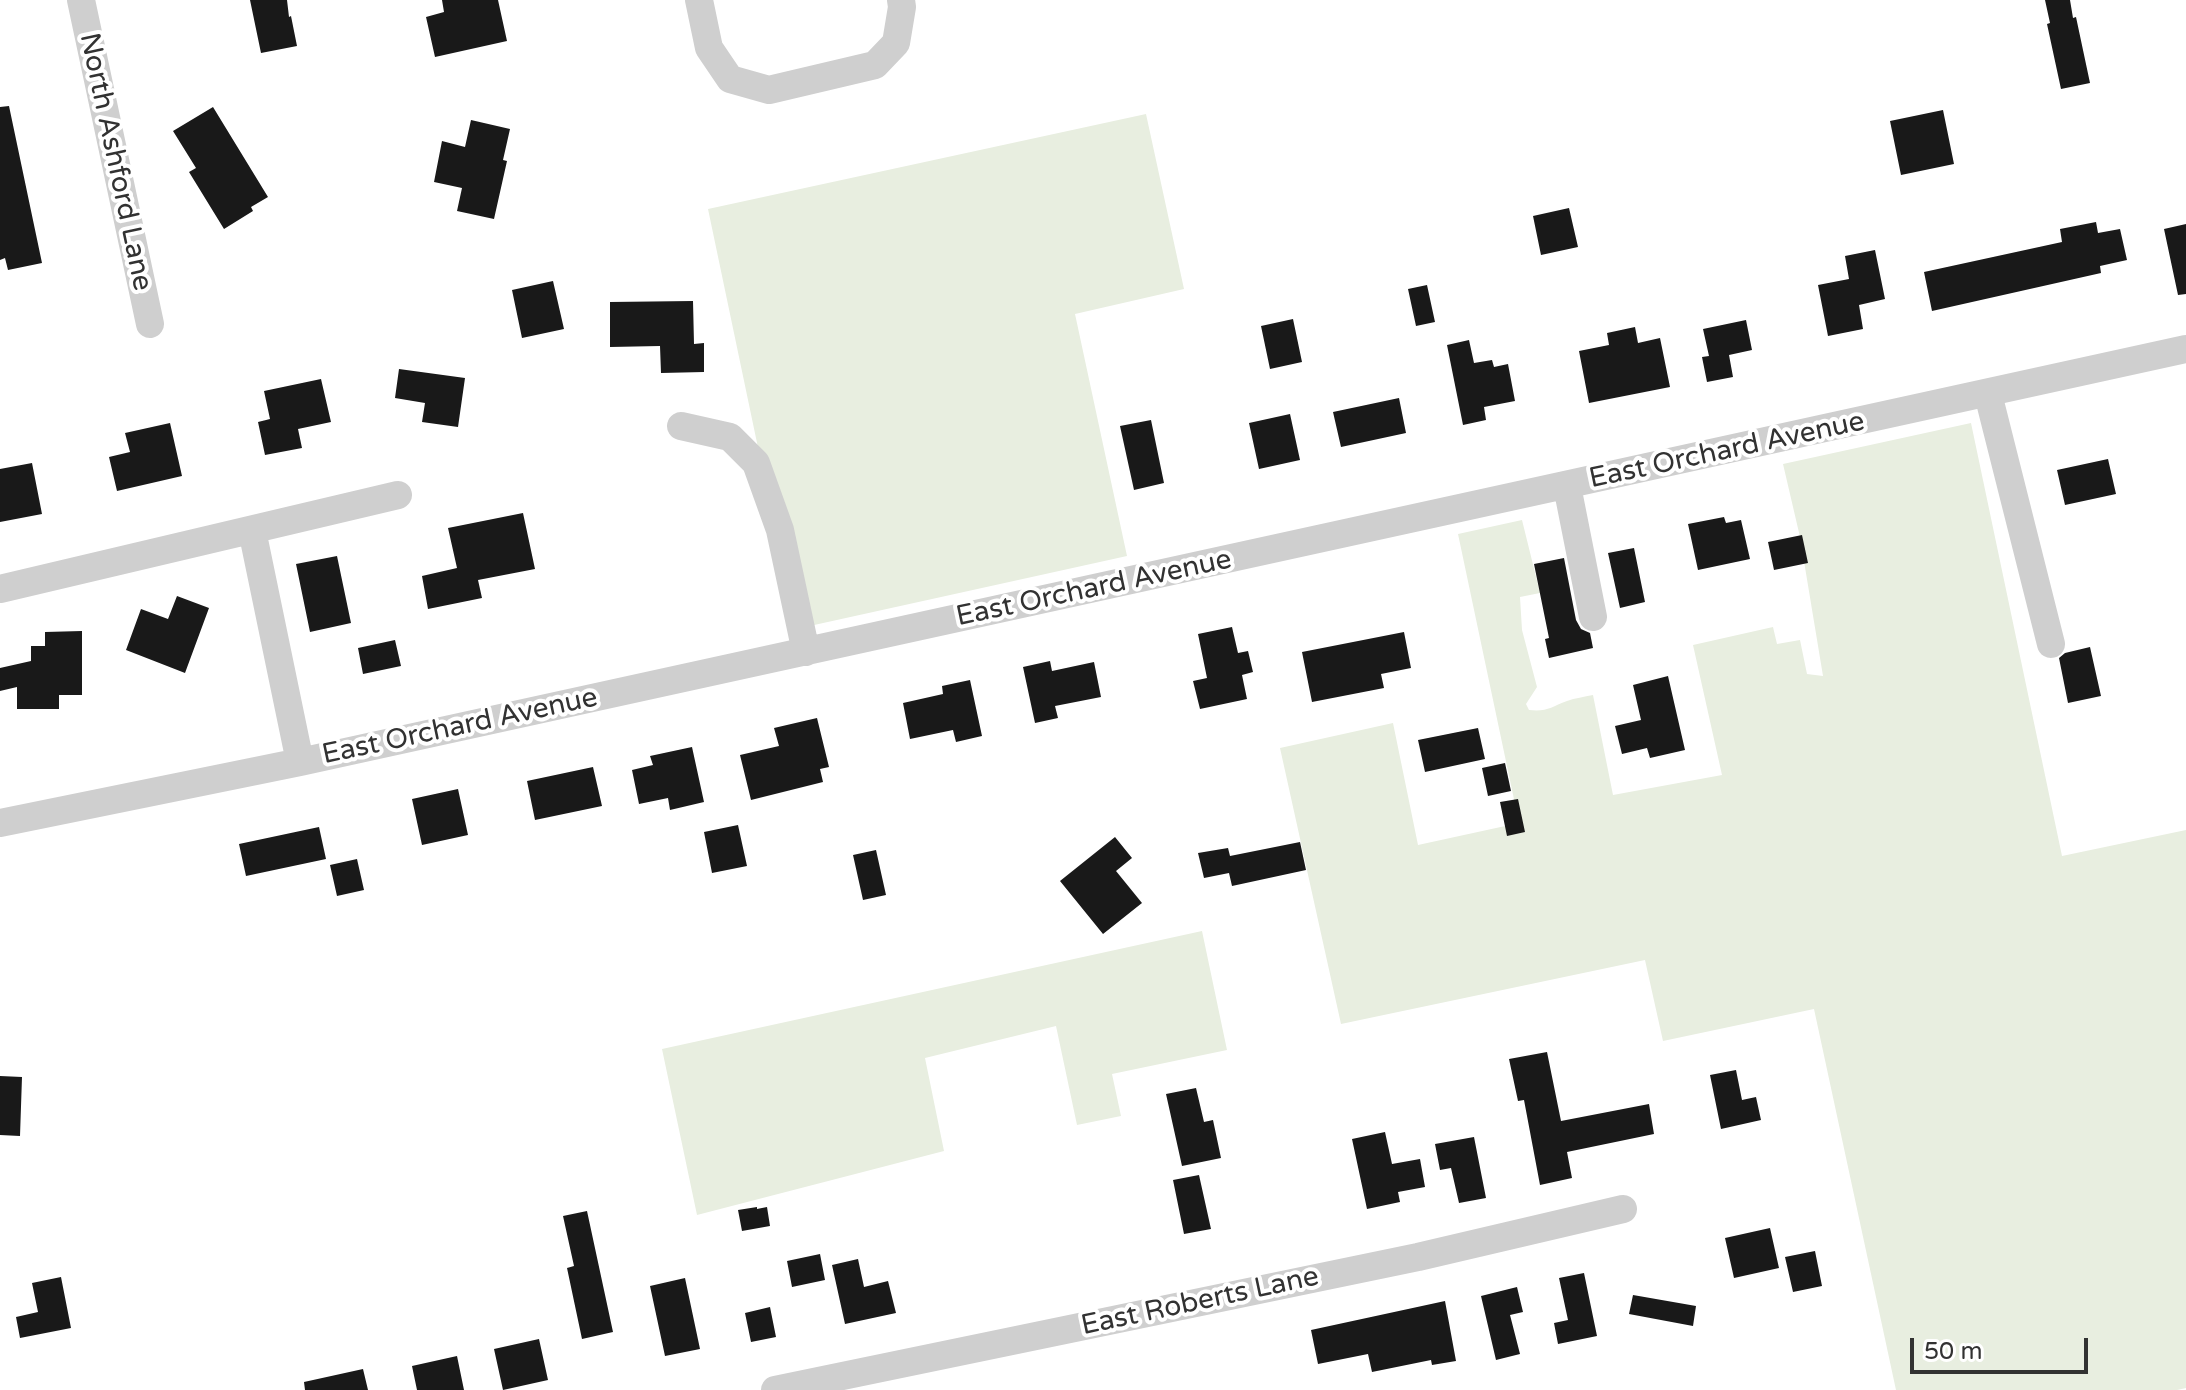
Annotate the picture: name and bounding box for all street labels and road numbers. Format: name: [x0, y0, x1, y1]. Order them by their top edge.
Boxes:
street label: North Ashford Lane: [71, 30, 159, 294]
street label: East Orchard Avenue: [1586, 405, 1868, 497]
street label: East Orchard Avenue: [953, 543, 1235, 635]
street label: East Orchard Avenue: [319, 681, 601, 773]
street label: East Roberts Lane: [1078, 1260, 1322, 1344]

